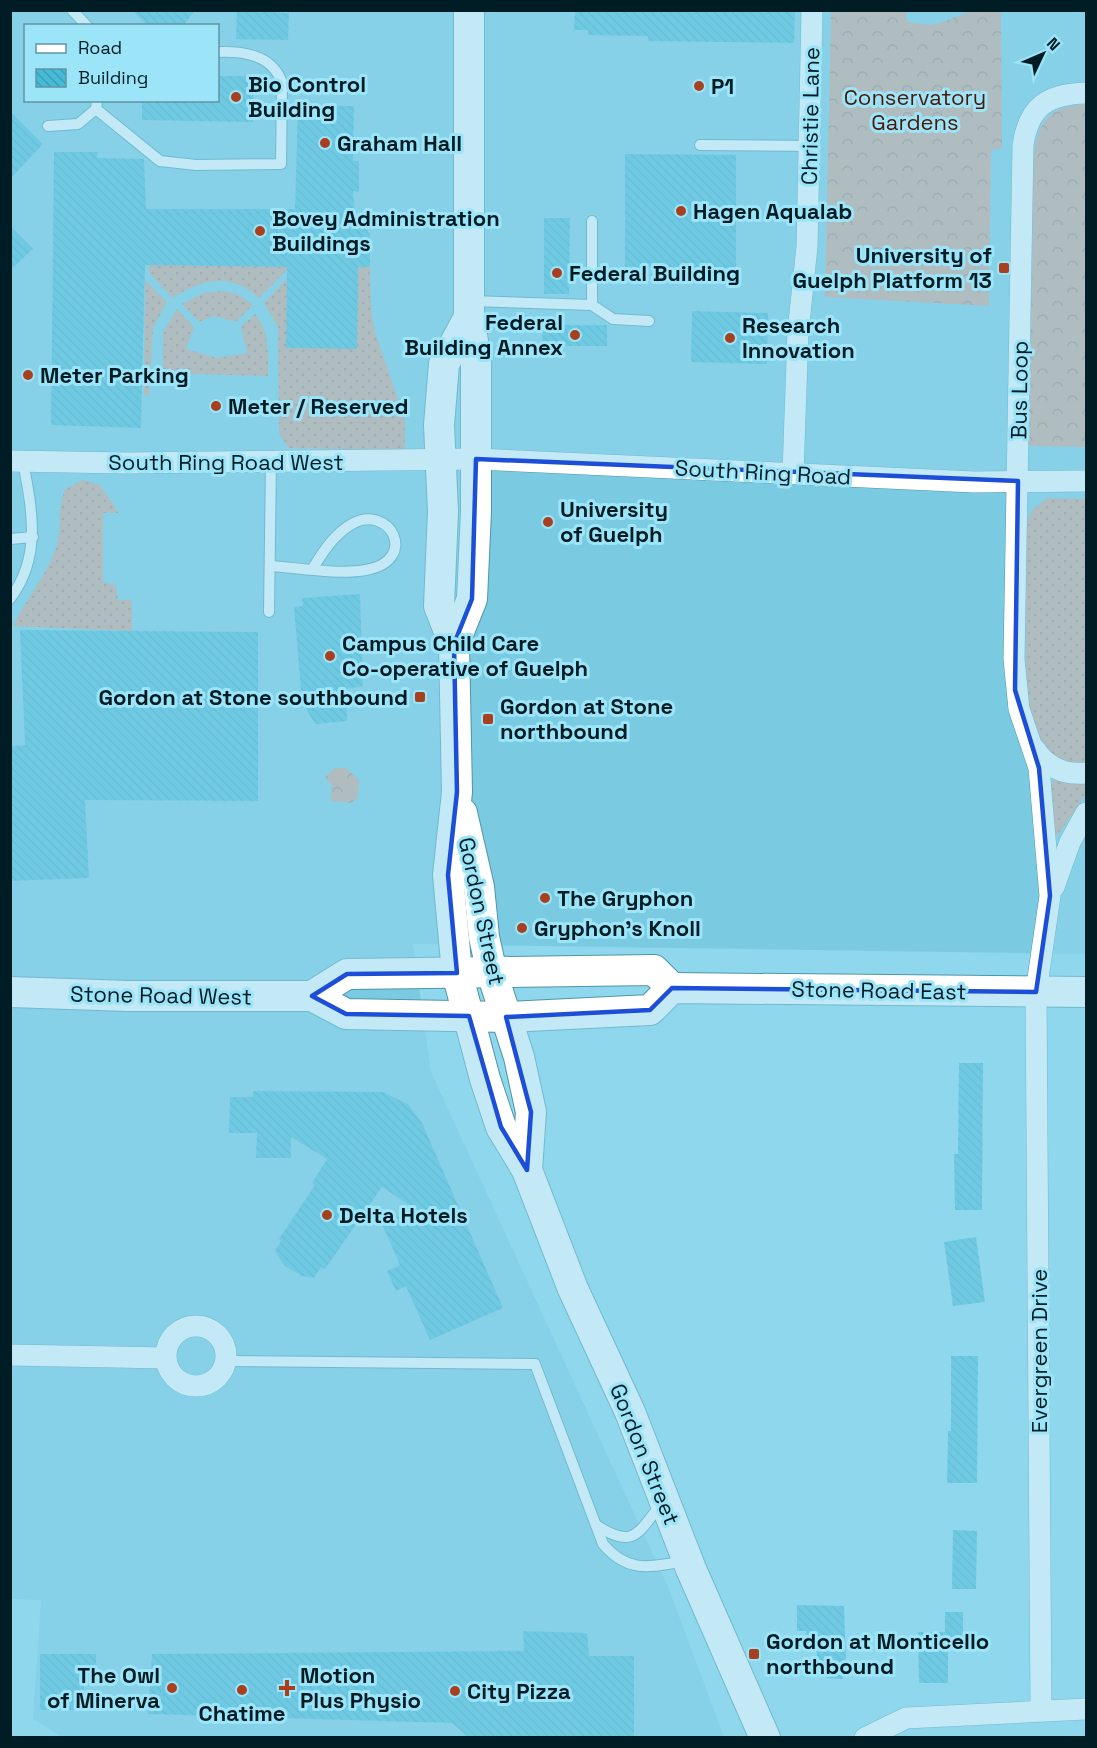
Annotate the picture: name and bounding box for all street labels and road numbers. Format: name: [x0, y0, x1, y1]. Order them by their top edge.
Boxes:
street label: Christie Lane: [795, 47, 825, 185]
street label: Bus Loop: [1004, 340, 1034, 440]
street label: South Ring Road West: [108, 448, 344, 476]
street label: South Ring Road: [674, 453, 852, 491]
street label: Gordon Street: [453, 835, 511, 987]
street label: Stone Road East: [791, 974, 967, 1006]
street label: Stone Road West: [70, 979, 252, 1011]
street label: Evergreen Drive: [1025, 1269, 1053, 1433]
street label: Gordon Street: [604, 1379, 686, 1529]

